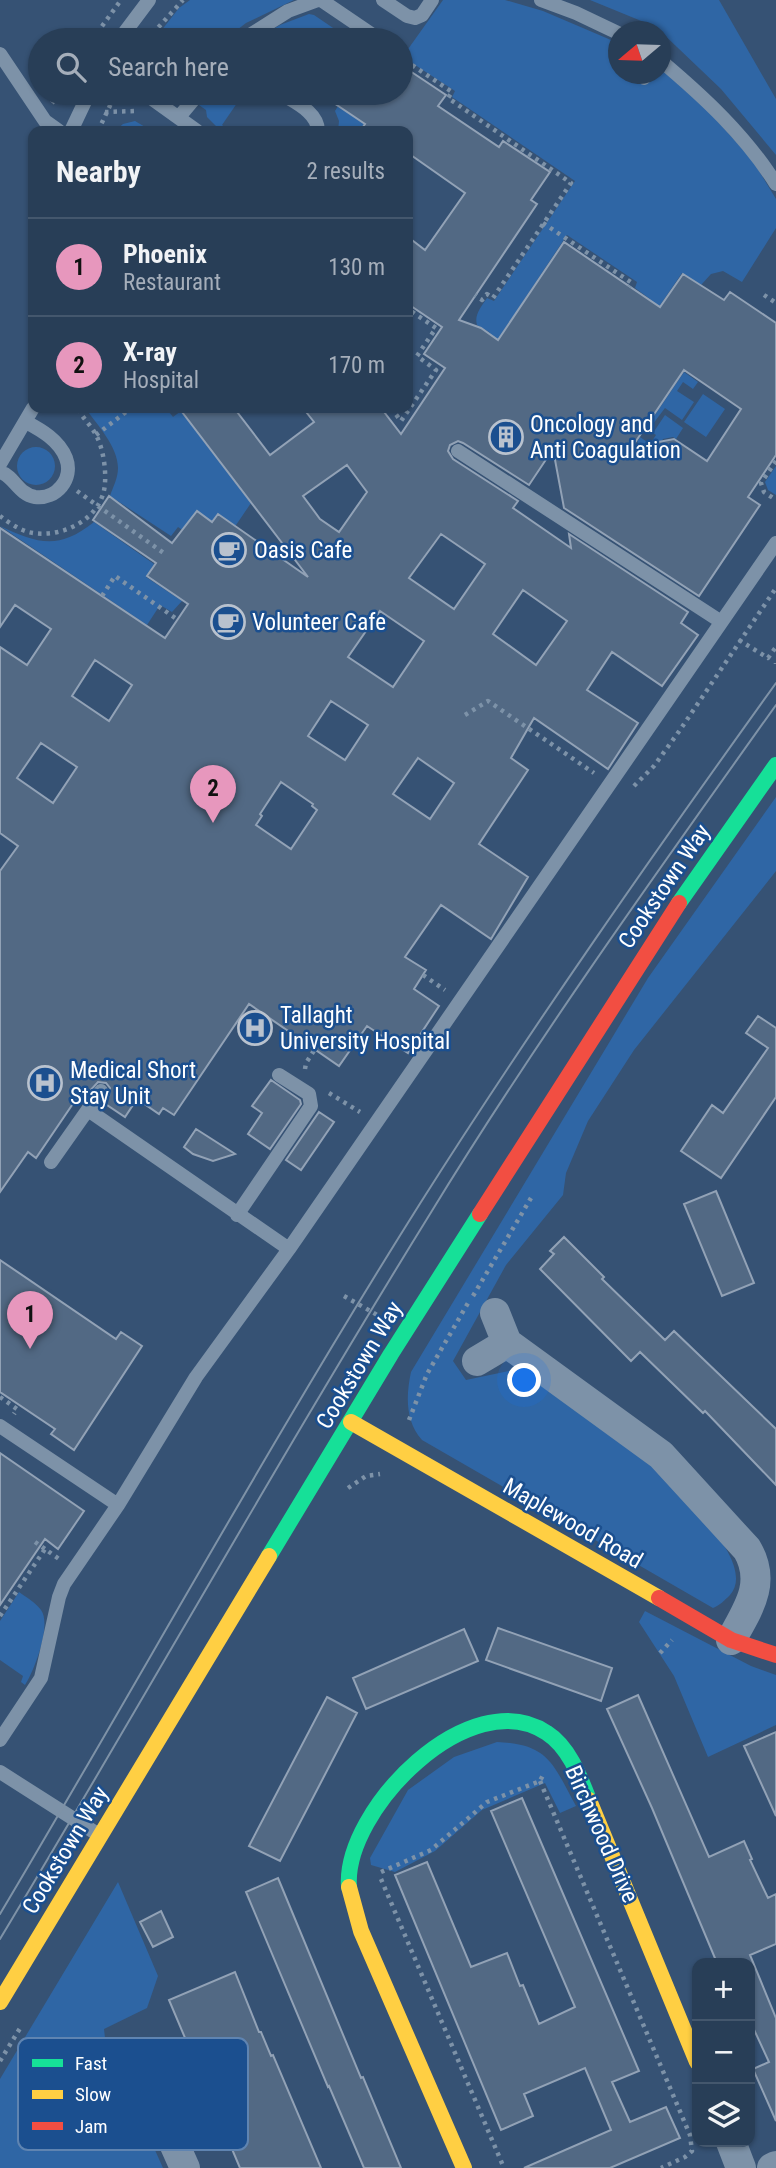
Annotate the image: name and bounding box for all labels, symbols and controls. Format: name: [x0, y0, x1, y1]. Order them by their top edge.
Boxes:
north arrow: [608, 21, 671, 84]
search box: [28, 28, 413, 105]
icon: search: [52, 48, 90, 86]
text: Search here: [108, 52, 229, 82]
text: Nearby: [56, 154, 141, 189]
text: 2 results: [307, 158, 385, 185]
text: Phoenix: [123, 239, 207, 269]
text: 1: [73, 254, 85, 281]
text: 130 m: [328, 254, 385, 281]
text: Restaurant: [123, 269, 221, 296]
text: X-ray: [123, 337, 177, 367]
text: 2: [73, 352, 85, 379]
text: 170 m: [328, 352, 385, 379]
text: Hospital: [123, 367, 199, 394]
place label: Oncology and Anti Coagulation: [530, 411, 681, 464]
building icon: Oncology and Anti Coagulation: [487, 418, 525, 456]
cafe icon: Oasis Cafe: [210, 531, 248, 569]
place label: Oasis Cafe: [254, 537, 352, 564]
cafe icon: Volunteer Cafe: [209, 603, 247, 641]
place label: Volunteer Cafe: [252, 609, 386, 636]
pin: 2: [190, 765, 236, 823]
street label: Cookstown Way: [613, 819, 716, 954]
place label: Tallaght University Hospital: [280, 1002, 450, 1055]
hospital icon: Tallaght University Hospital: [236, 1009, 274, 1047]
place label: Medical Short Stay Unit: [70, 1057, 196, 1110]
hospital icon: Medical Short Stay Unit: [26, 1064, 64, 1102]
pin: 1: [7, 1291, 53, 1349]
street label: Cookstown Way: [311, 1296, 408, 1434]
your location: [507, 1363, 541, 1397]
street label: Maplewood Road: [498, 1473, 647, 1574]
street label: Birchwood Drive: [559, 1762, 644, 1907]
street label: Cookstown Way: [17, 1781, 114, 1919]
map controls: [692, 1958, 755, 2147]
button: +: [692, 1958, 755, 2021]
button: −: [692, 2021, 755, 2084]
legend: [18, 2038, 248, 2150]
text: Fast: [75, 2052, 107, 2075]
text: Slow: [75, 2083, 111, 2106]
button: layers: [692, 2084, 755, 2147]
text: Jam: [75, 2115, 108, 2138]

